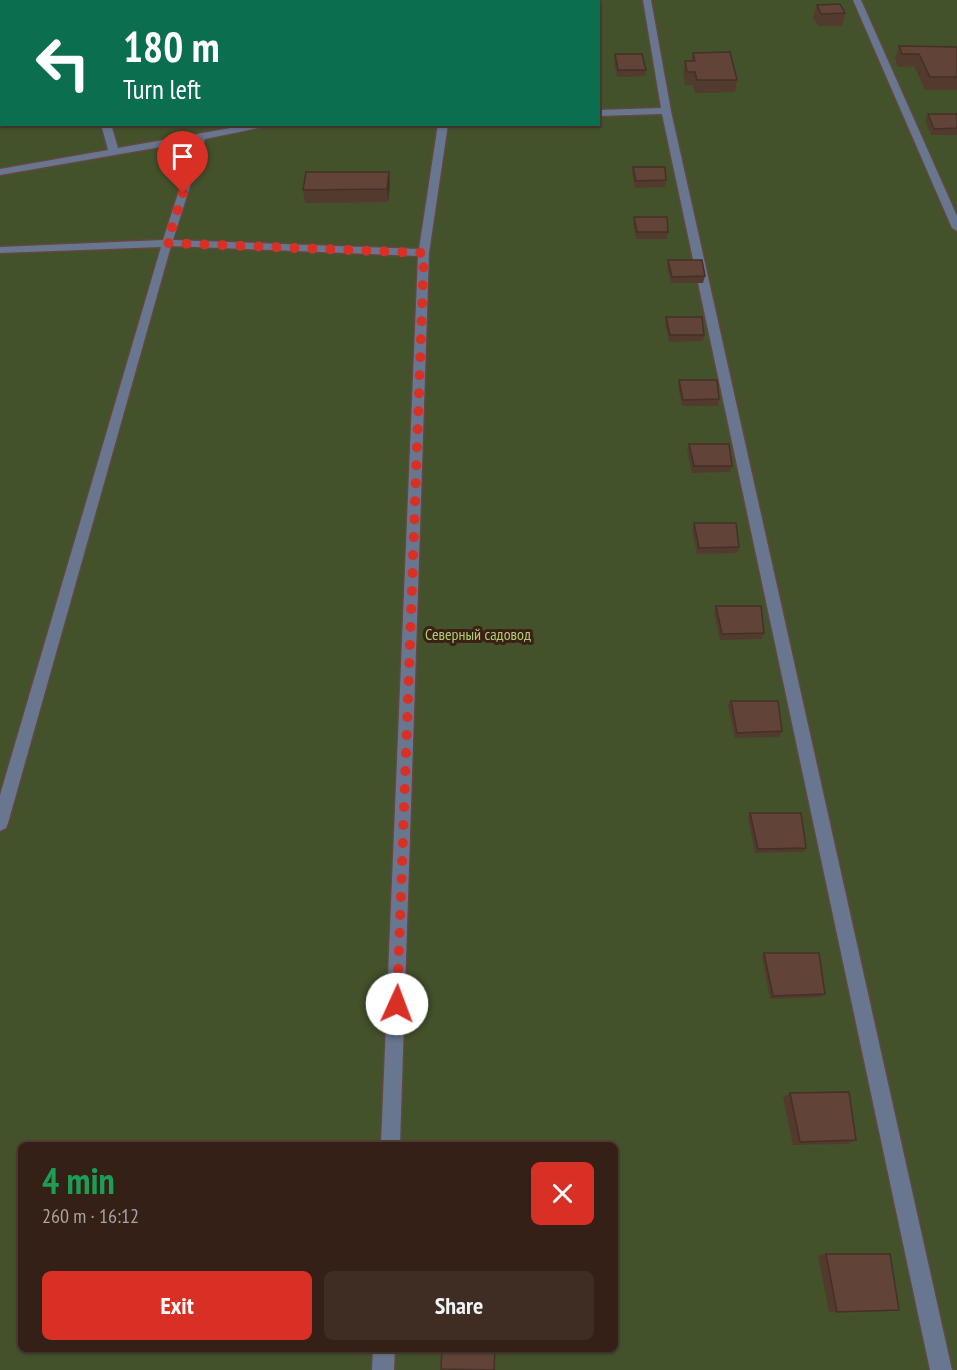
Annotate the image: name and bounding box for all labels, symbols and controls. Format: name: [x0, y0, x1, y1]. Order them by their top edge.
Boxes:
text: 180 m: [123, 19, 220, 74]
icon: left: [24, 24, 102, 102]
text: Turn left: [123, 72, 201, 106]
pin: [157, 131, 208, 193]
icon: arrive: [166, 140, 199, 173]
park label: Северный садовод: [425, 624, 531, 644]
position arrow: [365, 972, 429, 1036]
text: 4 min: [42, 1157, 115, 1204]
button: close: [531, 1162, 594, 1225]
text: 260 m · 16:12: [42, 1203, 139, 1229]
button: Exit: [42, 1271, 312, 1340]
button: Share: [324, 1271, 594, 1340]

